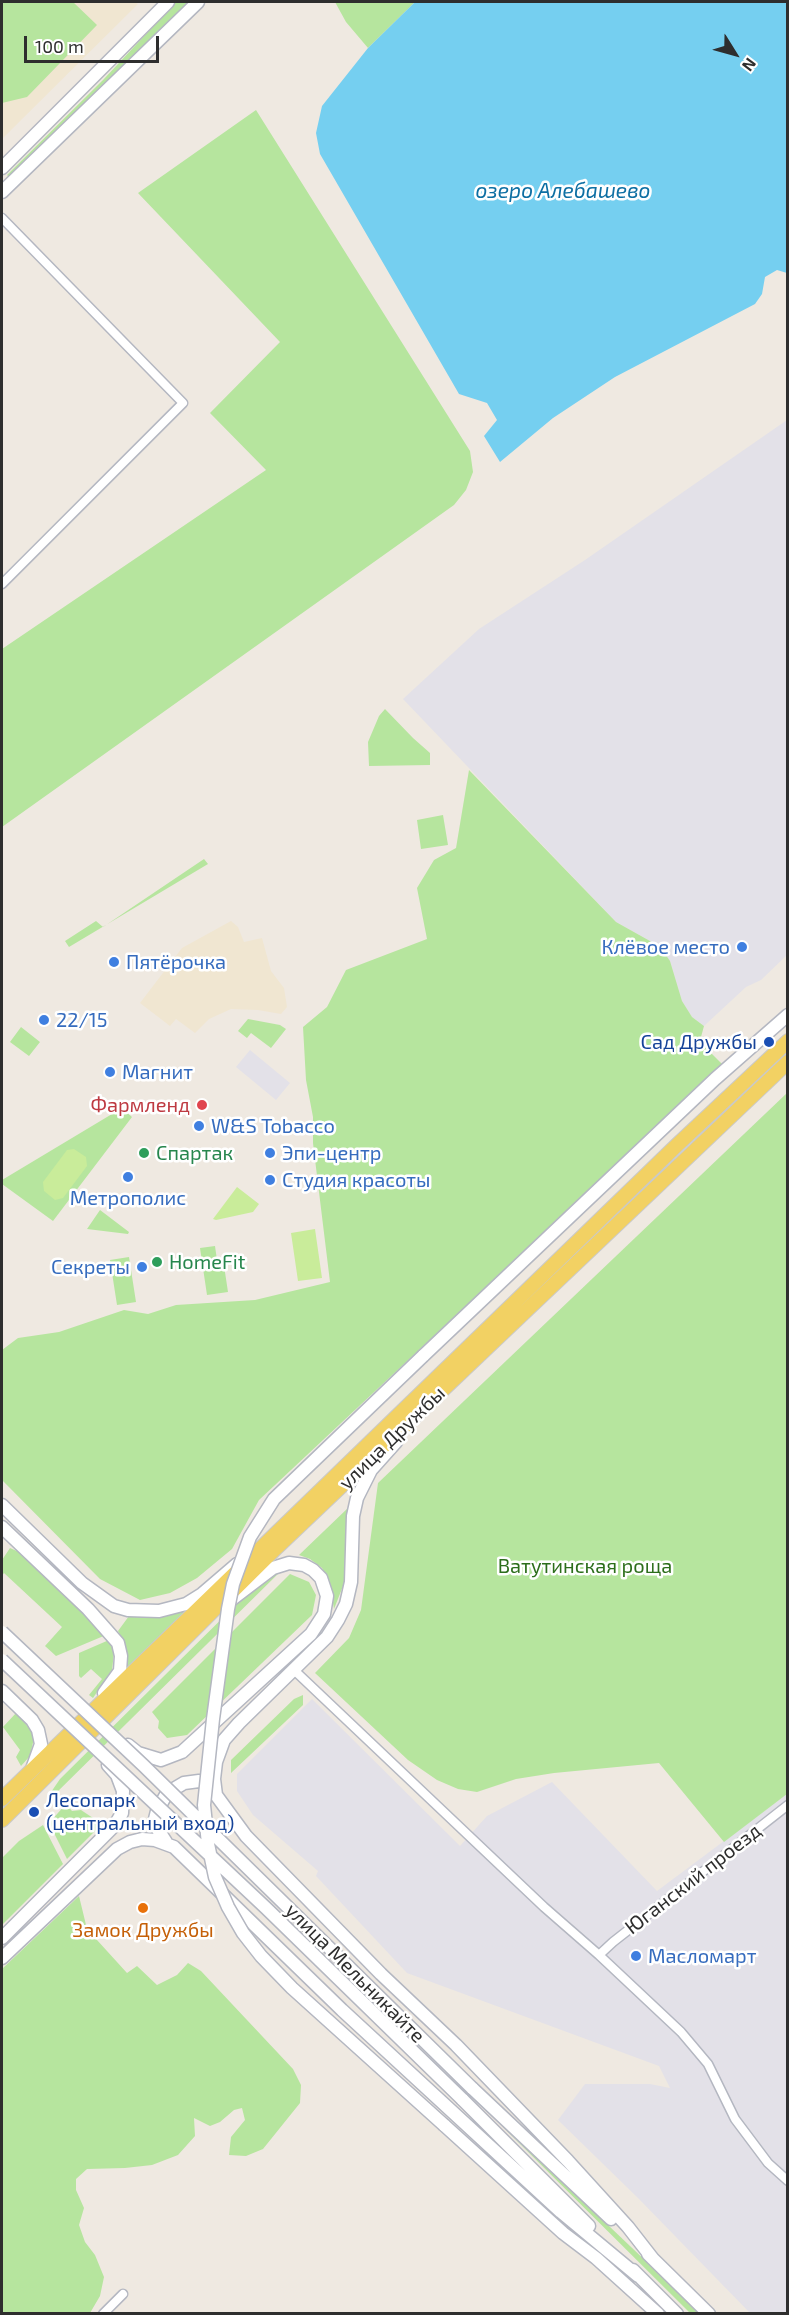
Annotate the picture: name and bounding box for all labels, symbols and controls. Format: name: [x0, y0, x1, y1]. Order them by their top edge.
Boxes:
scale bar: [27, 24, 162, 62]
north arrow: [705, 24, 765, 84]
text: 100 m: [35, 35, 84, 57]
text: N: [739, 55, 761, 75]
water label: озеро Алебашево: [475, 178, 651, 204]
place label: Клёвое место: [602, 935, 730, 959]
marker: Клёвое место: [735, 940, 749, 954]
place label: Пятёрочка: [126, 950, 226, 974]
marker: Пятёрочка: [107, 955, 121, 969]
place label: 22/15: [56, 1008, 107, 1032]
marker: 22/15: [37, 1013, 51, 1027]
place label: Сад Дружбы: [641, 1030, 757, 1054]
marker: Сад Дружбы: [762, 1035, 776, 1049]
place label: Магнит: [122, 1060, 193, 1084]
marker: Магнит: [103, 1065, 117, 1079]
place label: Фармленд: [90, 1093, 190, 1117]
marker: Фармленд: [195, 1098, 209, 1112]
place label: W&S Tobacco: [211, 1114, 335, 1138]
marker: W&S Tobacco: [192, 1119, 206, 1133]
place label: Спартак: [156, 1141, 233, 1165]
place label: Эпи-центр: [282, 1141, 381, 1165]
marker: Спартак: [137, 1146, 151, 1160]
marker: Эпи-центр: [263, 1146, 277, 1160]
place label: Студия красоты: [282, 1168, 430, 1192]
marker: Метрополис: [121, 1170, 135, 1184]
marker: Студия красоты: [263, 1173, 277, 1187]
place label: Метрополис: [70, 1186, 186, 1210]
place label: HomeFit: [169, 1250, 245, 1274]
place label: Секреты: [51, 1255, 130, 1279]
marker: HomeFit: [150, 1255, 164, 1269]
marker: Секреты: [135, 1260, 149, 1274]
street label: улица Дружбы: [334, 1381, 450, 1495]
park label: Ватутинская роща: [498, 1554, 672, 1578]
place label: Лесопарк (центральный вход): [46, 1788, 234, 1835]
marker: Лесопарк (центральный вход): [27, 1805, 41, 1819]
street label: Юганский проезд: [620, 1818, 766, 1940]
street label: улица Мельникайте: [280, 1898, 430, 2048]
marker: Замок Дружбы: [136, 1901, 150, 1915]
place label: Замок Дружбы: [72, 1918, 214, 1942]
place label: Масломарт: [648, 1944, 757, 1968]
marker: Масломарт: [629, 1949, 643, 1963]

